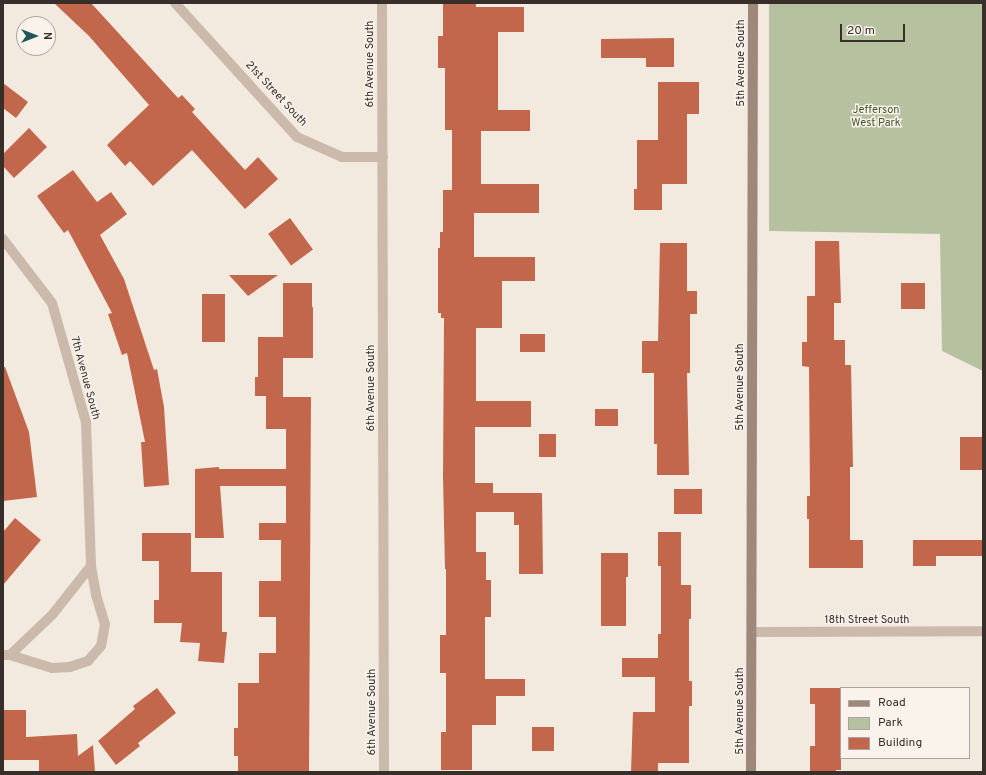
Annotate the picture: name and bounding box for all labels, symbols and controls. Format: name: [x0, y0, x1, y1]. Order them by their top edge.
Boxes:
north arrow: [16, 16, 56, 56]
scale bar: [842, 16, 907, 42]
street label: 5th Avenue South: [734, 19, 748, 107]
street label: 6th Avenue South: [363, 20, 377, 108]
text: 20 m: [847, 23, 875, 39]
text: N: [40, 32, 54, 40]
street label: 21st Street South: [242, 59, 310, 129]
park label: Jefferson West Park: [851, 104, 901, 130]
street label: 7th Avenue South: [67, 335, 103, 421]
street label: 5th Avenue South: [733, 343, 747, 431]
street label: 6th Avenue South: [364, 344, 378, 432]
street label: 18th Street South: [824, 613, 910, 627]
street label: 5th Avenue South: [733, 667, 747, 755]
street label: 6th Avenue South: [365, 668, 379, 756]
legend: [840, 687, 970, 759]
text: Road: [878, 695, 906, 711]
text: Park: [878, 715, 903, 731]
text: Building: [878, 735, 922, 751]

